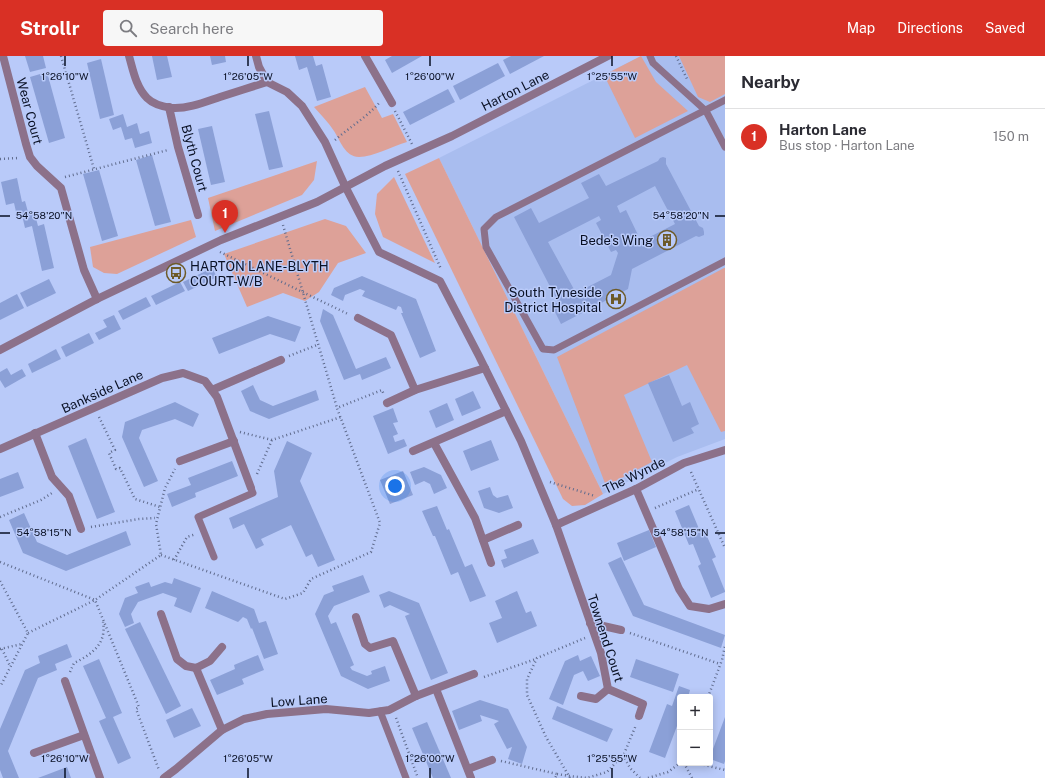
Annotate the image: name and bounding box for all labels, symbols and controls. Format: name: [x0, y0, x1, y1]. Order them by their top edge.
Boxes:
search box: [103, 10, 383, 46]
text: Strollr: [20, 17, 79, 39]
icon: search: [117, 17, 139, 39]
text: Search here: [149, 20, 234, 37]
text: Map: [847, 20, 875, 36]
text: Directions: [897, 20, 963, 36]
text: Saved: [985, 20, 1025, 36]
street label: Harton Lane: [479, 67, 552, 114]
text: 1°26'10"W: [41, 70, 89, 82]
text: 1°26'05"W: [223, 70, 273, 82]
text: 1°26'00"W: [405, 70, 455, 82]
text: 1°25'55"W: [587, 70, 638, 82]
text: Nearby: [741, 72, 800, 92]
street label: Wear Court: [13, 76, 46, 146]
text: Harton Lane: [779, 121, 867, 138]
street label: Blyth Court: [178, 123, 211, 193]
text: 1: [751, 129, 757, 144]
text: 150 m: [993, 129, 1029, 144]
text: Bus stop · Harton Lane: [779, 138, 915, 153]
pin: 1: [212, 200, 238, 233]
text: 54°58'20"N: [16, 209, 72, 221]
text: 54°58'20"N: [653, 209, 709, 221]
building icon: Bede's Wing: [656, 229, 678, 251]
place label: Bede's Wing: [580, 233, 653, 248]
place label: HARTON LANE-BLYTH COURT-W/B: [190, 259, 329, 289]
bus stop icon: HARTON LANE-BLYTH COURT-W/B: [165, 262, 187, 284]
place label: South Tyneside District Hospital: [504, 285, 602, 315]
hospital icon: South Tyneside District Hospital: [605, 288, 627, 310]
street label: Bankside Lane: [59, 367, 145, 416]
street label: The Wynde: [601, 454, 668, 497]
your location: [385, 476, 405, 496]
text: 54°58'15"N: [17, 526, 71, 538]
text: 54°58'15"N: [654, 526, 708, 538]
street label: Townend Court: [584, 592, 627, 684]
street label: Low Lane: [270, 691, 328, 710]
map controls: [677, 694, 713, 766]
button: +: [677, 694, 713, 730]
button: −: [677, 730, 713, 766]
text: 1°26'10"W: [41, 752, 89, 764]
text: 1°26'05"W: [223, 752, 273, 764]
text: 1°26'00"W: [405, 752, 455, 764]
text: 1°25'55"W: [587, 752, 638, 764]

